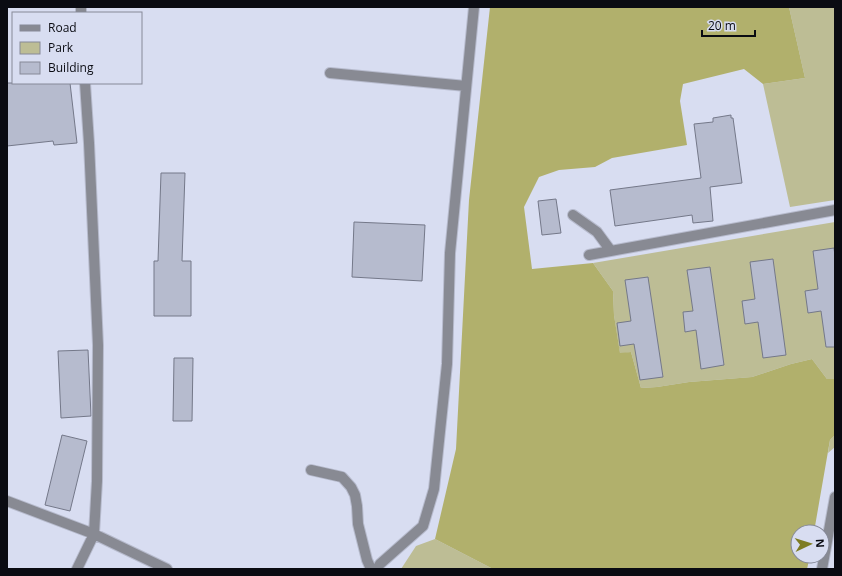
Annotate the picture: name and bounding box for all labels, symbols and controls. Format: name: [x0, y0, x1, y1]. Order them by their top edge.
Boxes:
legend: [12, 12, 142, 84]
scale bar: [702, 12, 755, 38]
text: 20 m: [708, 17, 736, 34]
text: Road: [48, 19, 77, 36]
text: Park: [48, 39, 74, 56]
text: Building: [48, 59, 94, 76]
north arrow: [790, 524, 830, 564]
text: N: [813, 538, 828, 548]

